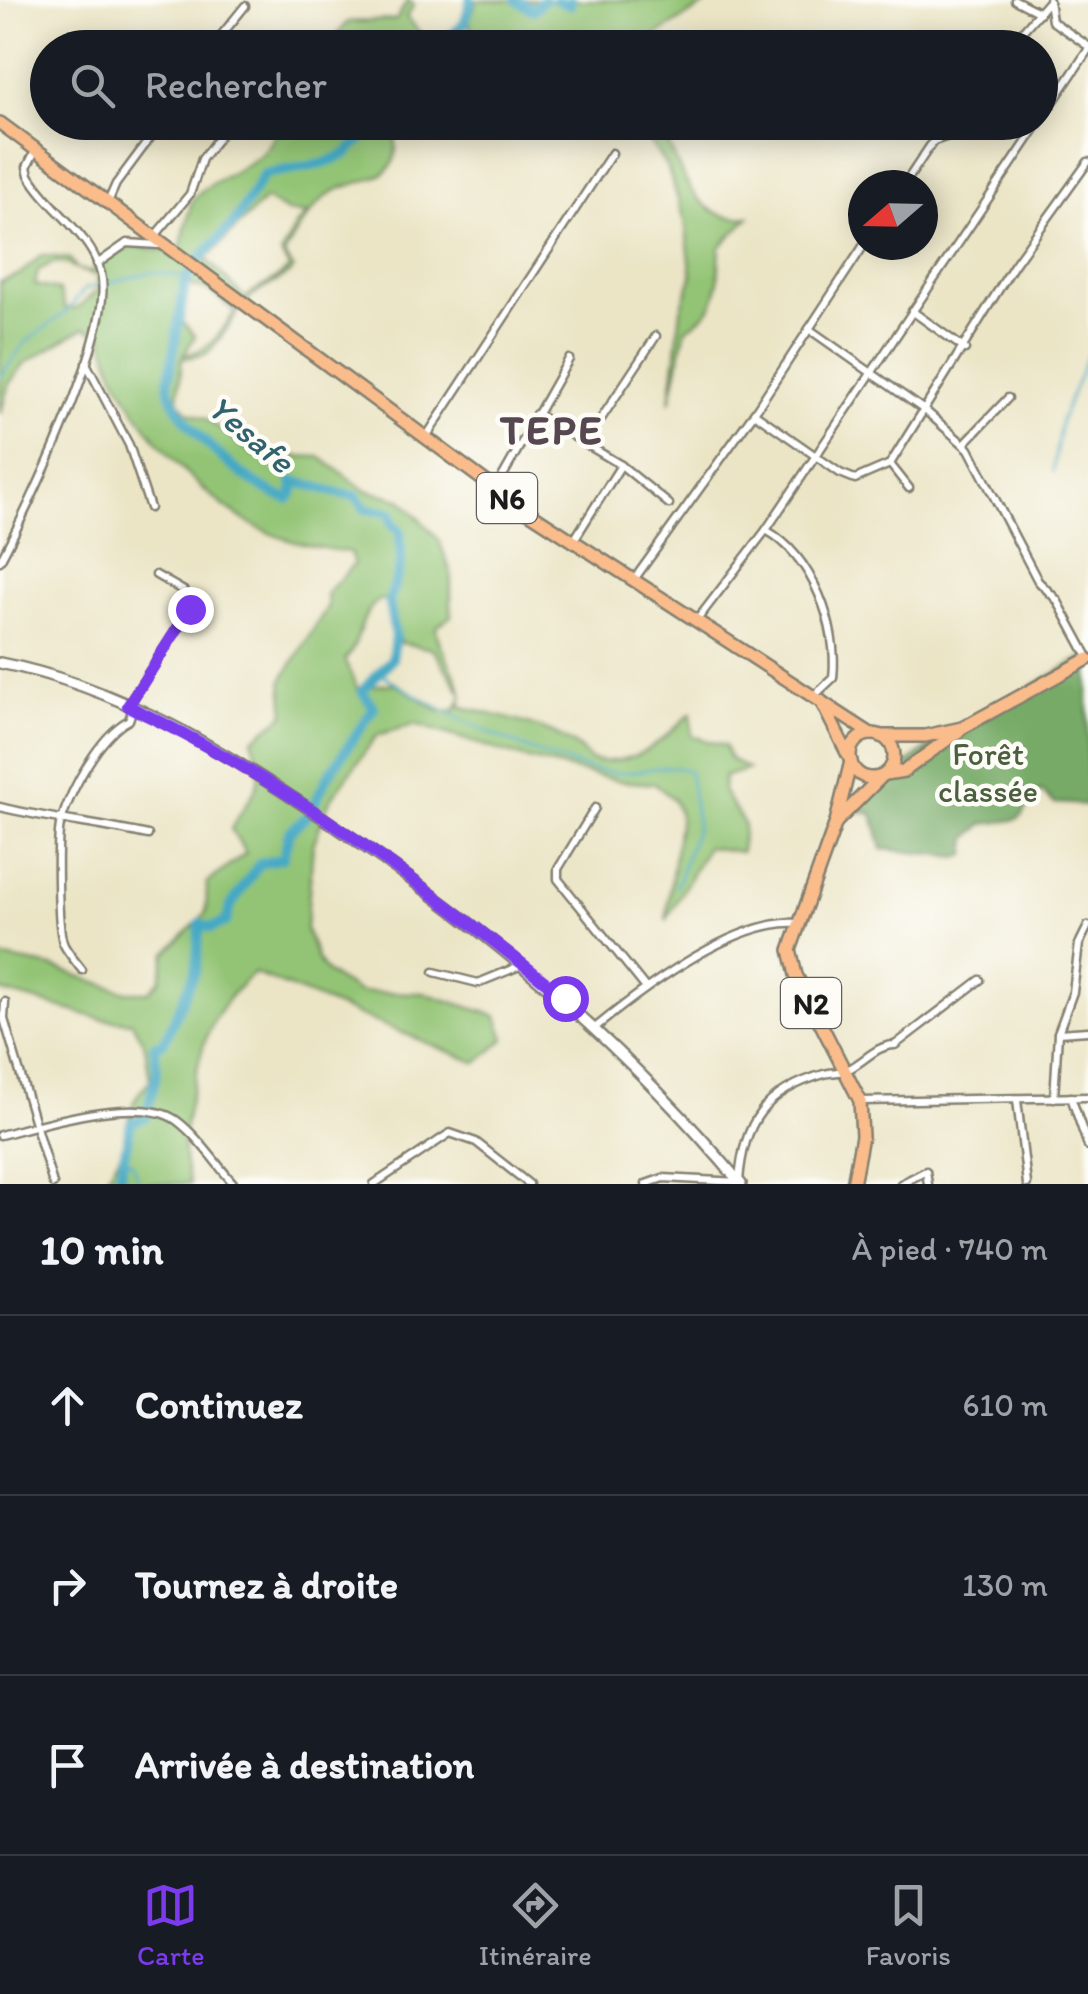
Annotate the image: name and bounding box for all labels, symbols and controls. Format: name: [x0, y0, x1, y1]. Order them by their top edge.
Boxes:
search box: [30, 30, 1058, 140]
icon: search: [65, 58, 120, 113]
text: Rechercher: [145, 62, 327, 108]
north arrow: [848, 170, 938, 260]
water label: Yesafe: [199, 386, 303, 483]
district label: TEPE: [499, 404, 604, 455]
road number: N6: [477, 473, 537, 523]
route end: [168, 587, 214, 633]
park label: Forêt classée: [938, 735, 1038, 810]
route start: [543, 976, 589, 1022]
road number: N2: [781, 978, 841, 1028]
text: 10 min: [40, 1224, 163, 1275]
text: À pied · 740 m: [852, 1230, 1048, 1268]
icon: ahead: [40, 1378, 95, 1433]
text: Continuez: [135, 1382, 303, 1428]
text: 610 m: [962, 1386, 1048, 1424]
icon: right: [40, 1558, 95, 1613]
text: Tournez à droite: [135, 1562, 398, 1608]
text: 130 m: [962, 1566, 1048, 1604]
icon: arrive: [40, 1738, 95, 1793]
text: Arrivée à destination: [135, 1742, 474, 1788]
tab: Carte: [137, 1878, 205, 1972]
tab: Itinéraire: [479, 1878, 592, 1972]
tab: Favoris: [866, 1878, 951, 1972]

